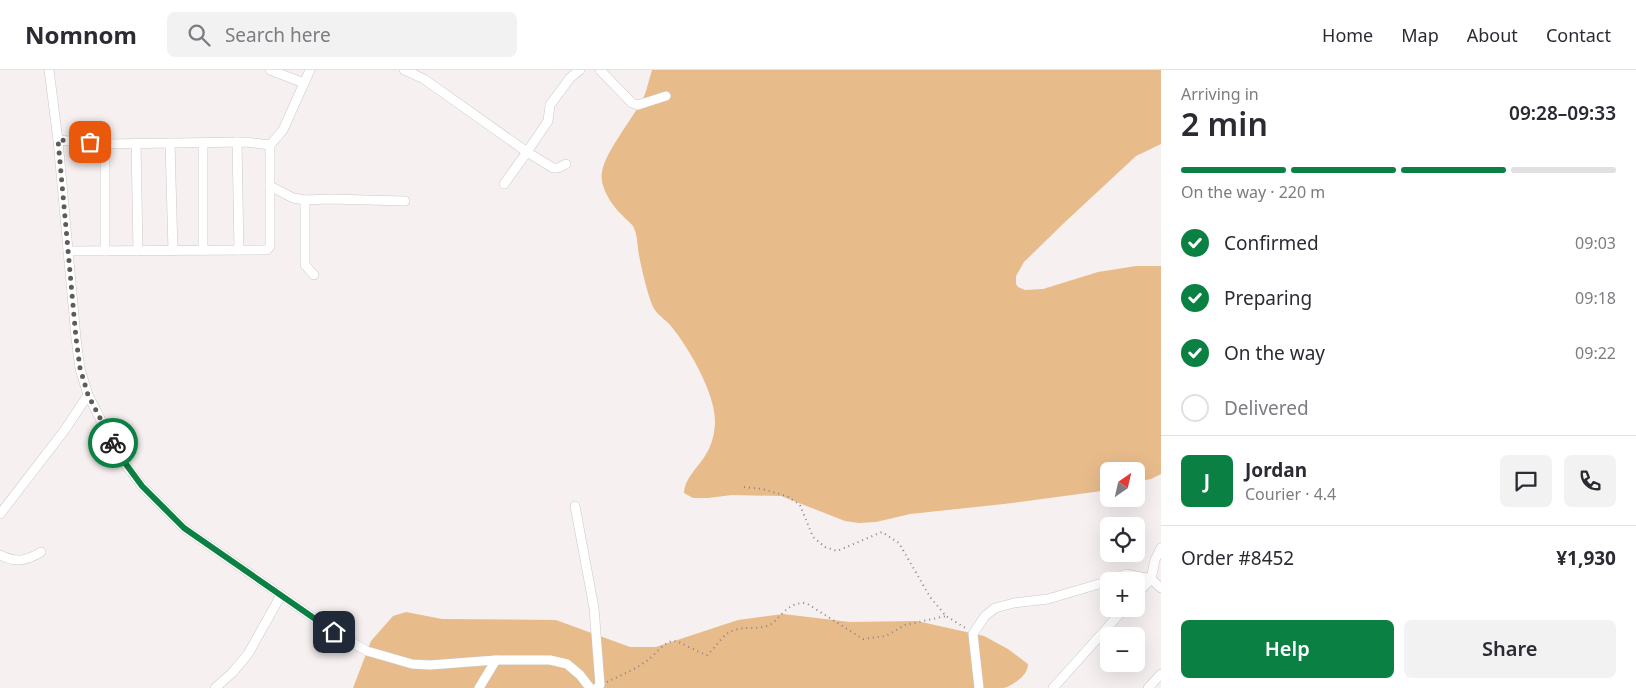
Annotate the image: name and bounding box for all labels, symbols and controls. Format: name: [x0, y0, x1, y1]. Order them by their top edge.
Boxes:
search box: [167, 12, 517, 57]
text: Nomnom: [25, 18, 137, 51]
icon: search: [185, 21, 213, 49]
text: Search here: [225, 22, 331, 48]
text: Home: [1322, 23, 1373, 47]
text: Map: [1401, 23, 1439, 47]
text: About: [1467, 23, 1518, 47]
text: Contact: [1546, 23, 1611, 47]
text: Arriving in: [1181, 83, 1259, 105]
text: 09:28–09:33: [1509, 100, 1616, 126]
text: 2 min: [1181, 102, 1268, 145]
pin: [69, 121, 111, 163]
icon: bag: [76, 128, 104, 156]
text: On the way · 220 m: [1181, 181, 1325, 203]
icon: check: [1181, 229, 1209, 257]
text: Confirmed: [1224, 230, 1319, 256]
text: 09:03: [1575, 232, 1616, 254]
icon: check: [1181, 284, 1209, 312]
text: Preparing: [1224, 285, 1312, 311]
text: 09:18: [1575, 287, 1616, 309]
icon: check: [1181, 339, 1209, 367]
text: On the way: [1224, 340, 1325, 366]
text: 09:22: [1575, 342, 1616, 364]
text: Delivered: [1224, 395, 1309, 421]
courier: [88, 418, 138, 468]
icon: bike: [99, 429, 127, 457]
button: chat: [1500, 455, 1552, 507]
button: phone: [1564, 455, 1616, 507]
text: Jordan: [1245, 457, 1307, 483]
north arrow: [1100, 462, 1145, 508]
map controls: [1100, 462, 1145, 672]
text: J: [1204, 468, 1210, 494]
text: Courier · 4.4: [1245, 483, 1336, 505]
button: locate: [1100, 517, 1145, 562]
text: Order #8452: [1181, 545, 1294, 571]
text: ¥1,930: [1556, 545, 1616, 571]
button: +: [1100, 572, 1145, 617]
pin: [313, 611, 355, 653]
icon: home: [320, 618, 348, 646]
button: Help: [1181, 620, 1394, 678]
button: Share: [1404, 620, 1616, 678]
button: −: [1100, 627, 1145, 672]

